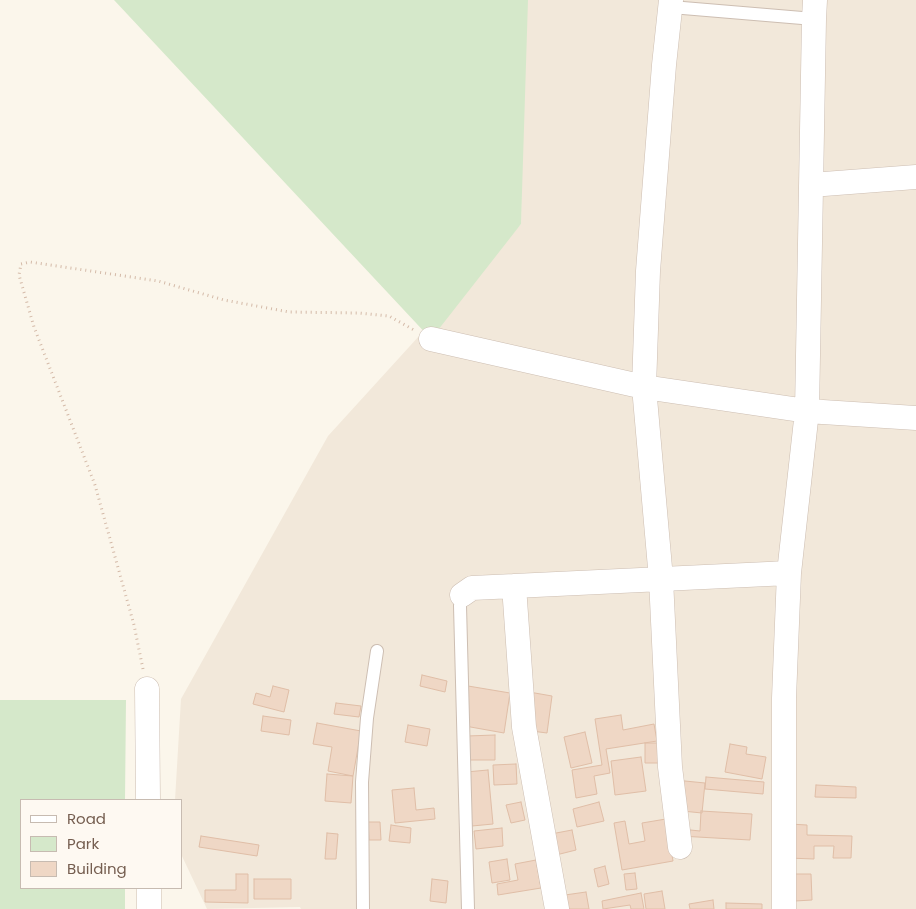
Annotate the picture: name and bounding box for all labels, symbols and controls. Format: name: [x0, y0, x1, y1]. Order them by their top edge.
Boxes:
legend: [20, 799, 182, 889]
text: Road: [67, 808, 106, 829]
text: Park: [67, 833, 99, 854]
text: Building: [67, 858, 127, 879]

